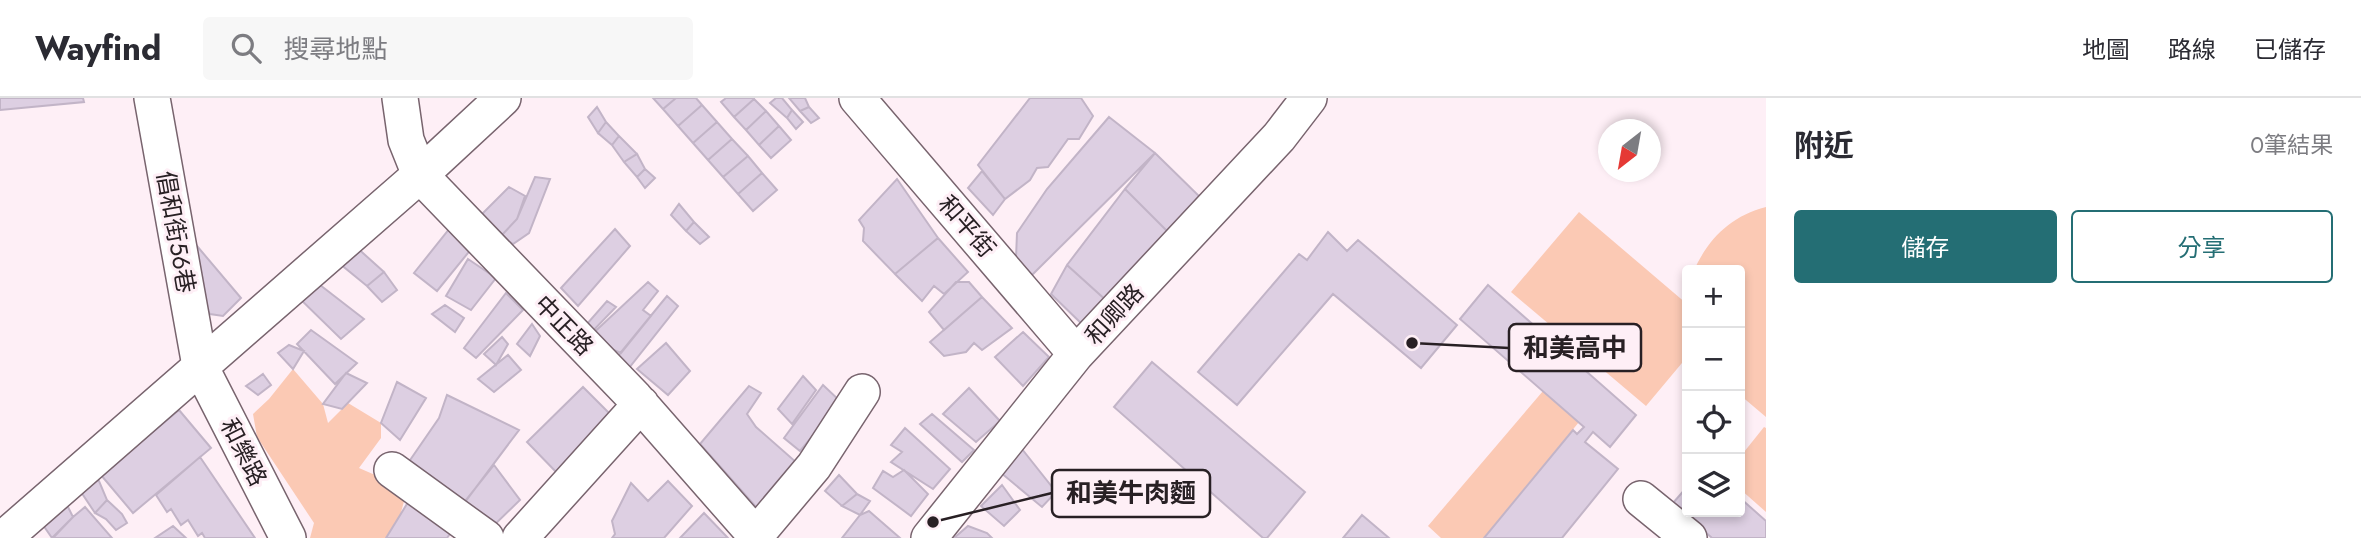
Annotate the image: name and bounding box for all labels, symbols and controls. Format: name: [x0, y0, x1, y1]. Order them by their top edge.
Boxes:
search box: [203, 17, 693, 80]
text: Wayfind: [35, 25, 161, 72]
icon: search: [227, 29, 265, 67]
text: 搜尋地點: [283, 30, 387, 68]
text: 地圖: [2082, 32, 2130, 67]
text: 路線: [2168, 32, 2216, 67]
text: 已儲存: [2254, 32, 2326, 67]
north arrow: [1598, 119, 1661, 182]
text: 附近: [1794, 124, 1854, 167]
text: 0筆結果: [2250, 128, 2333, 162]
street label: 倡和街56巷: [148, 168, 204, 296]
street label: 和平街: [930, 187, 1004, 265]
button: 儲存: [1794, 210, 2057, 283]
button: 分享: [2071, 210, 2333, 283]
map controls: [1682, 265, 1745, 517]
button: +: [1682, 265, 1745, 328]
street label: 和卿路: [1077, 276, 1151, 352]
street label: 中正路: [526, 287, 602, 363]
callout: 和美高中: [1509, 324, 1641, 371]
button: −: [1682, 328, 1745, 391]
text: 和美高中: [1523, 329, 1627, 367]
button: locate: [1682, 391, 1745, 454]
street label: 和樂路: [212, 412, 276, 492]
button: layers: [1682, 454, 1745, 517]
callout: 和美牛肉麵: [1052, 470, 1210, 517]
text: 和美牛肉麵: [1066, 474, 1196, 512]

